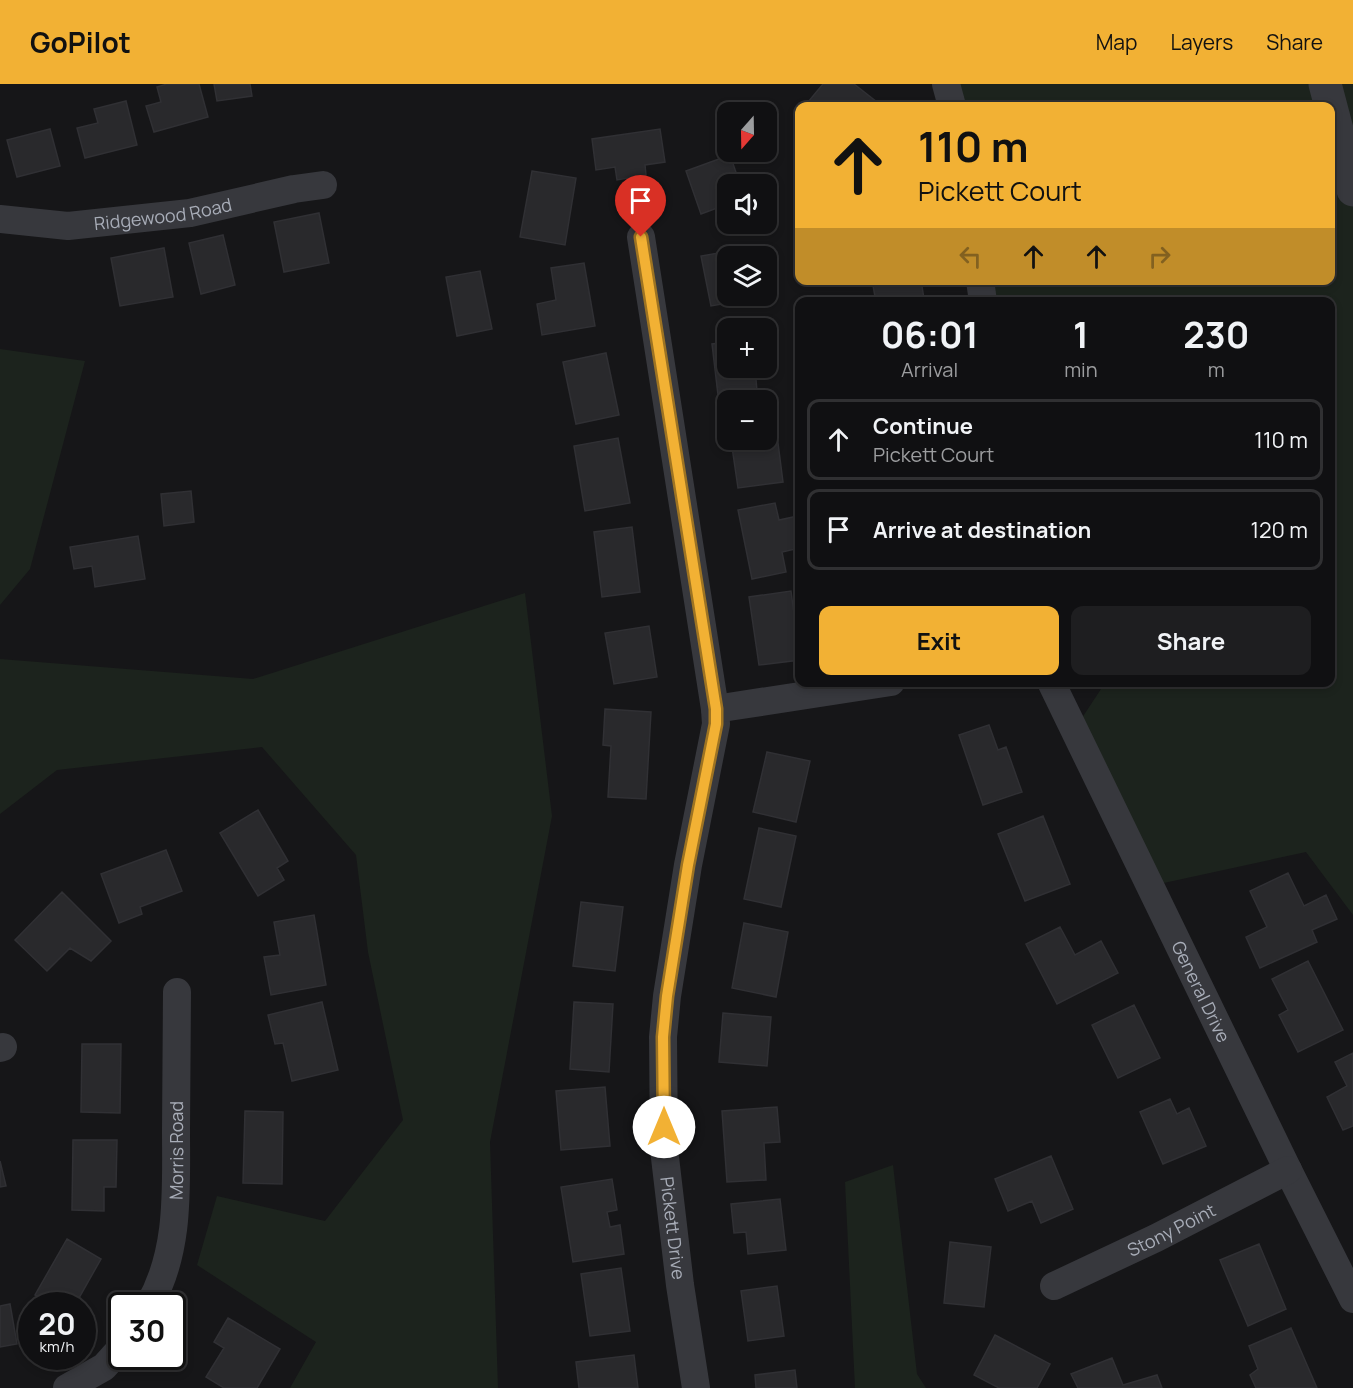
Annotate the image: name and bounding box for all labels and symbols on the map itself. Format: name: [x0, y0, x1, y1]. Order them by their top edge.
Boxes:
north arrow: [717, 102, 777, 162]
pin: [615, 175, 666, 237]
street label: Ridgewood Road: [93, 192, 234, 235]
street label: General Drive: [1166, 937, 1236, 1046]
position arrow: [632, 1095, 696, 1159]
street label: Morris Road: [164, 1101, 188, 1200]
street label: Pickett Drive: [655, 1175, 691, 1281]
street label: Stony Point: [1123, 1198, 1219, 1262]
speed limit sign: 30: [108, 1292, 186, 1370]

